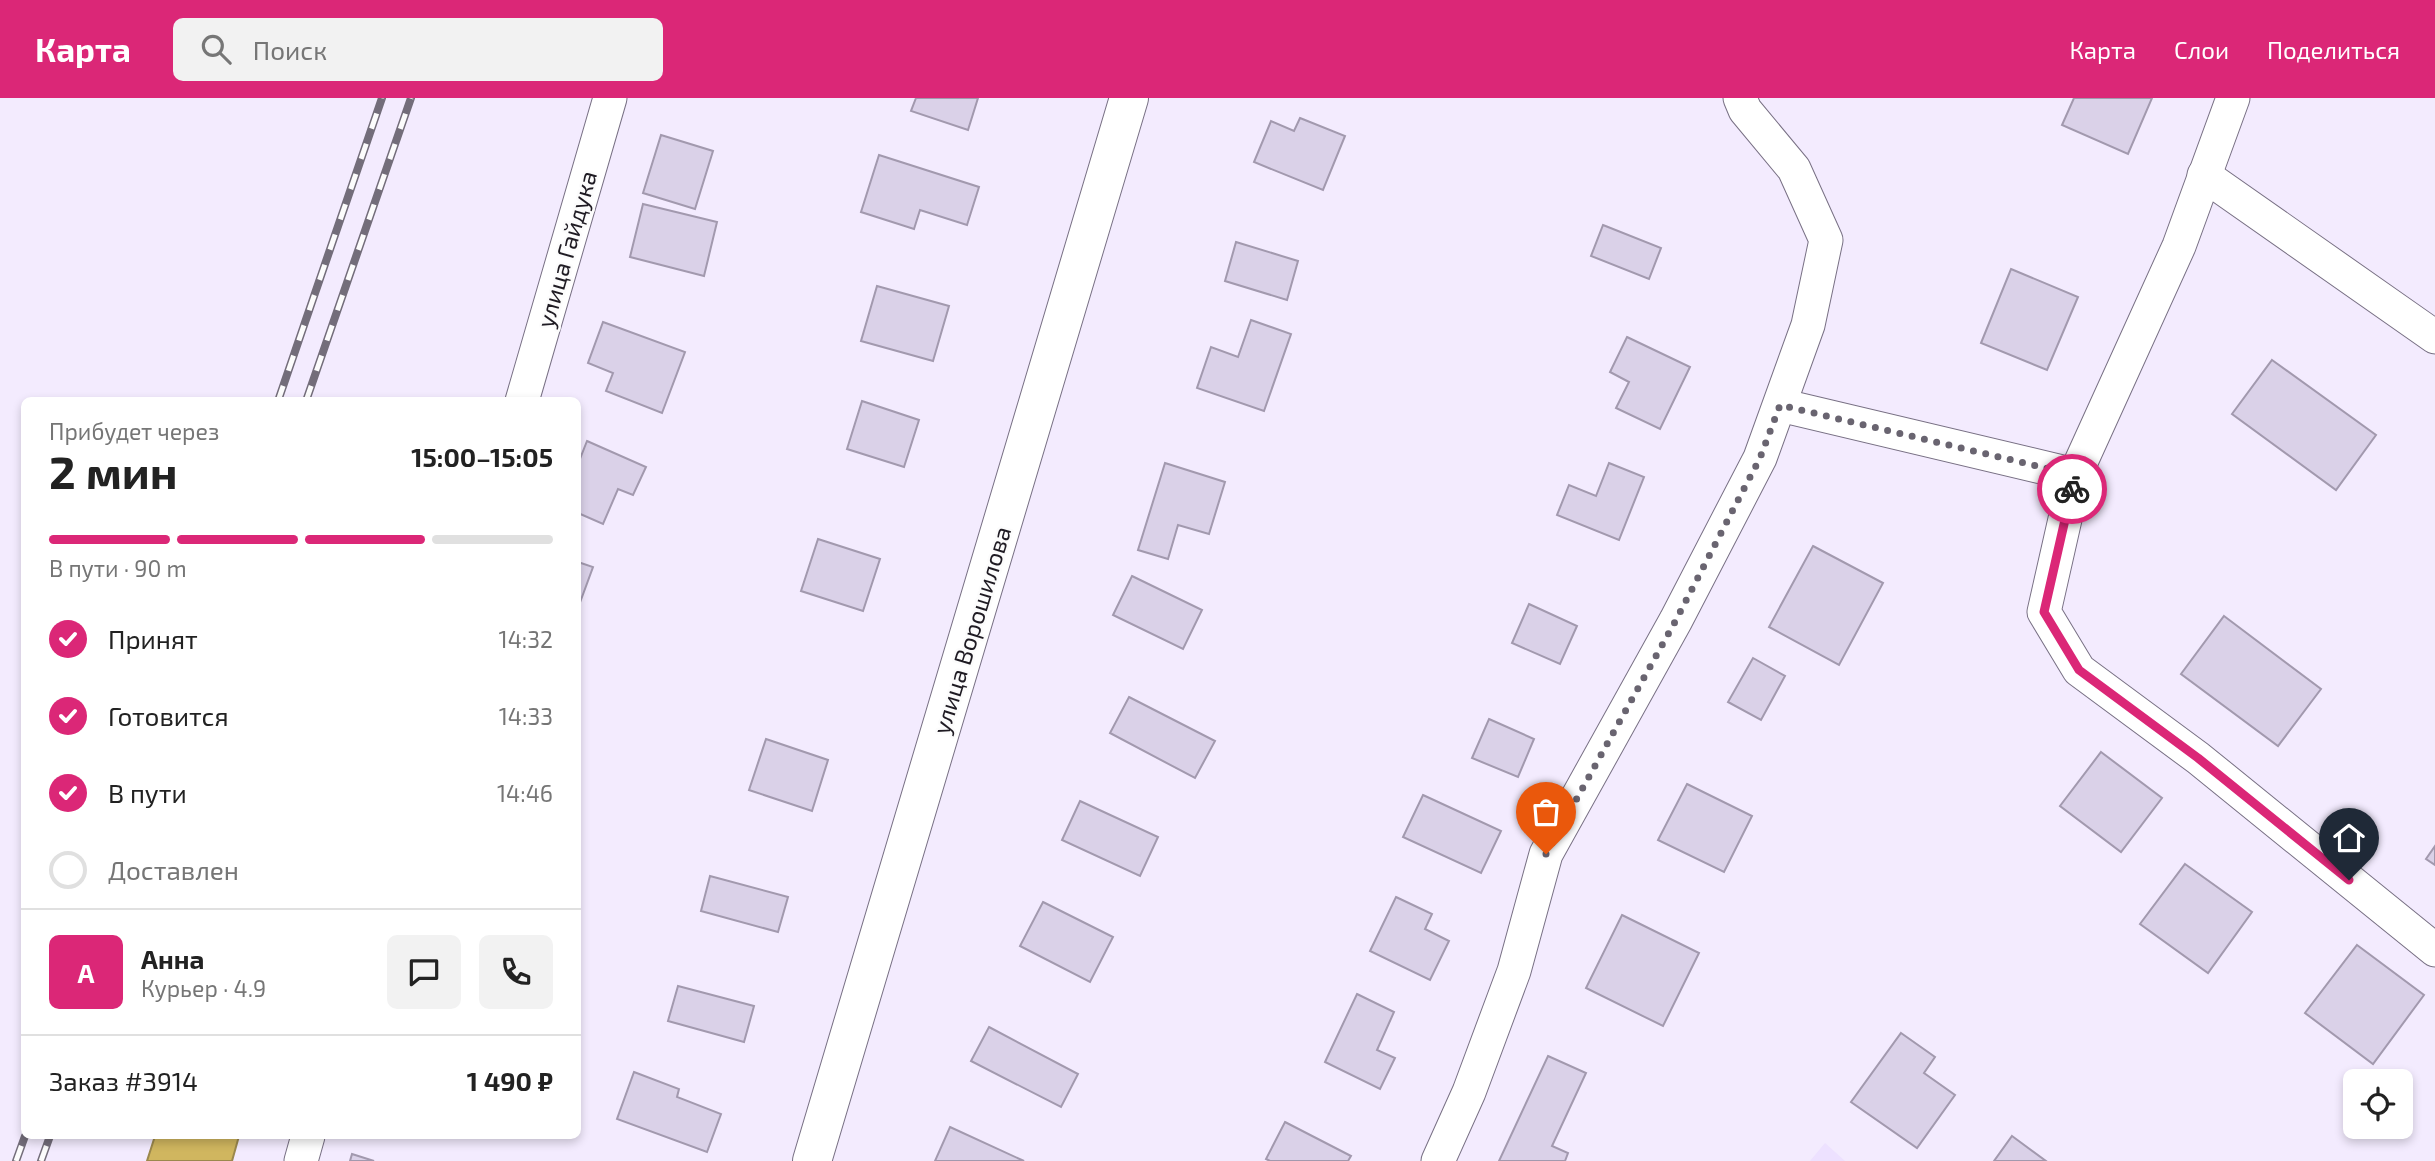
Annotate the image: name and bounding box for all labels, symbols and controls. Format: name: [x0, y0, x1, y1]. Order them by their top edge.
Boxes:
search box: [173, 18, 663, 81]
text: Карта: [35, 29, 131, 69]
icon: search: [197, 30, 235, 68]
text: Поиск: [253, 34, 327, 65]
text: Карта: [2069, 35, 2136, 64]
text: Слои: [2174, 35, 2229, 64]
text: Поделиться: [2267, 35, 2400, 64]
street label: улица Гайдука: [530, 167, 603, 331]
text: Прибудет через: [49, 417, 219, 445]
text: 15:00–15:05: [411, 441, 553, 472]
text: 2 мин: [49, 443, 178, 498]
courier: [2037, 454, 2107, 524]
icon: bike: [2053, 470, 2091, 508]
street label: улица Ворошилова: [926, 523, 1017, 738]
text: В пути · 90 m: [49, 554, 187, 582]
icon: check: [49, 620, 87, 658]
text: Принят: [108, 623, 198, 654]
text: 14:32: [499, 625, 553, 653]
icon: check: [49, 697, 87, 735]
text: Готовится: [108, 700, 229, 731]
text: 14:33: [499, 702, 553, 730]
icon: check: [49, 774, 87, 812]
text: В пути: [108, 777, 187, 808]
text: 14:46: [497, 779, 553, 807]
pin: [1516, 782, 1576, 854]
icon: bag: [1527, 793, 1565, 831]
pin: [2319, 808, 2379, 880]
icon: home: [2330, 819, 2368, 857]
text: Доставлен: [108, 854, 239, 885]
button: chat: [387, 935, 461, 1009]
button: phone: [479, 935, 553, 1009]
text: Анна: [141, 943, 204, 974]
text: А: [78, 957, 94, 988]
text: Курьер · 4.9: [141, 974, 266, 1002]
text: Заказ #3914: [49, 1065, 198, 1096]
text: 1 490 ₽: [467, 1065, 553, 1096]
map controls: [2343, 1069, 2413, 1139]
button: locate: [2343, 1069, 2413, 1139]

